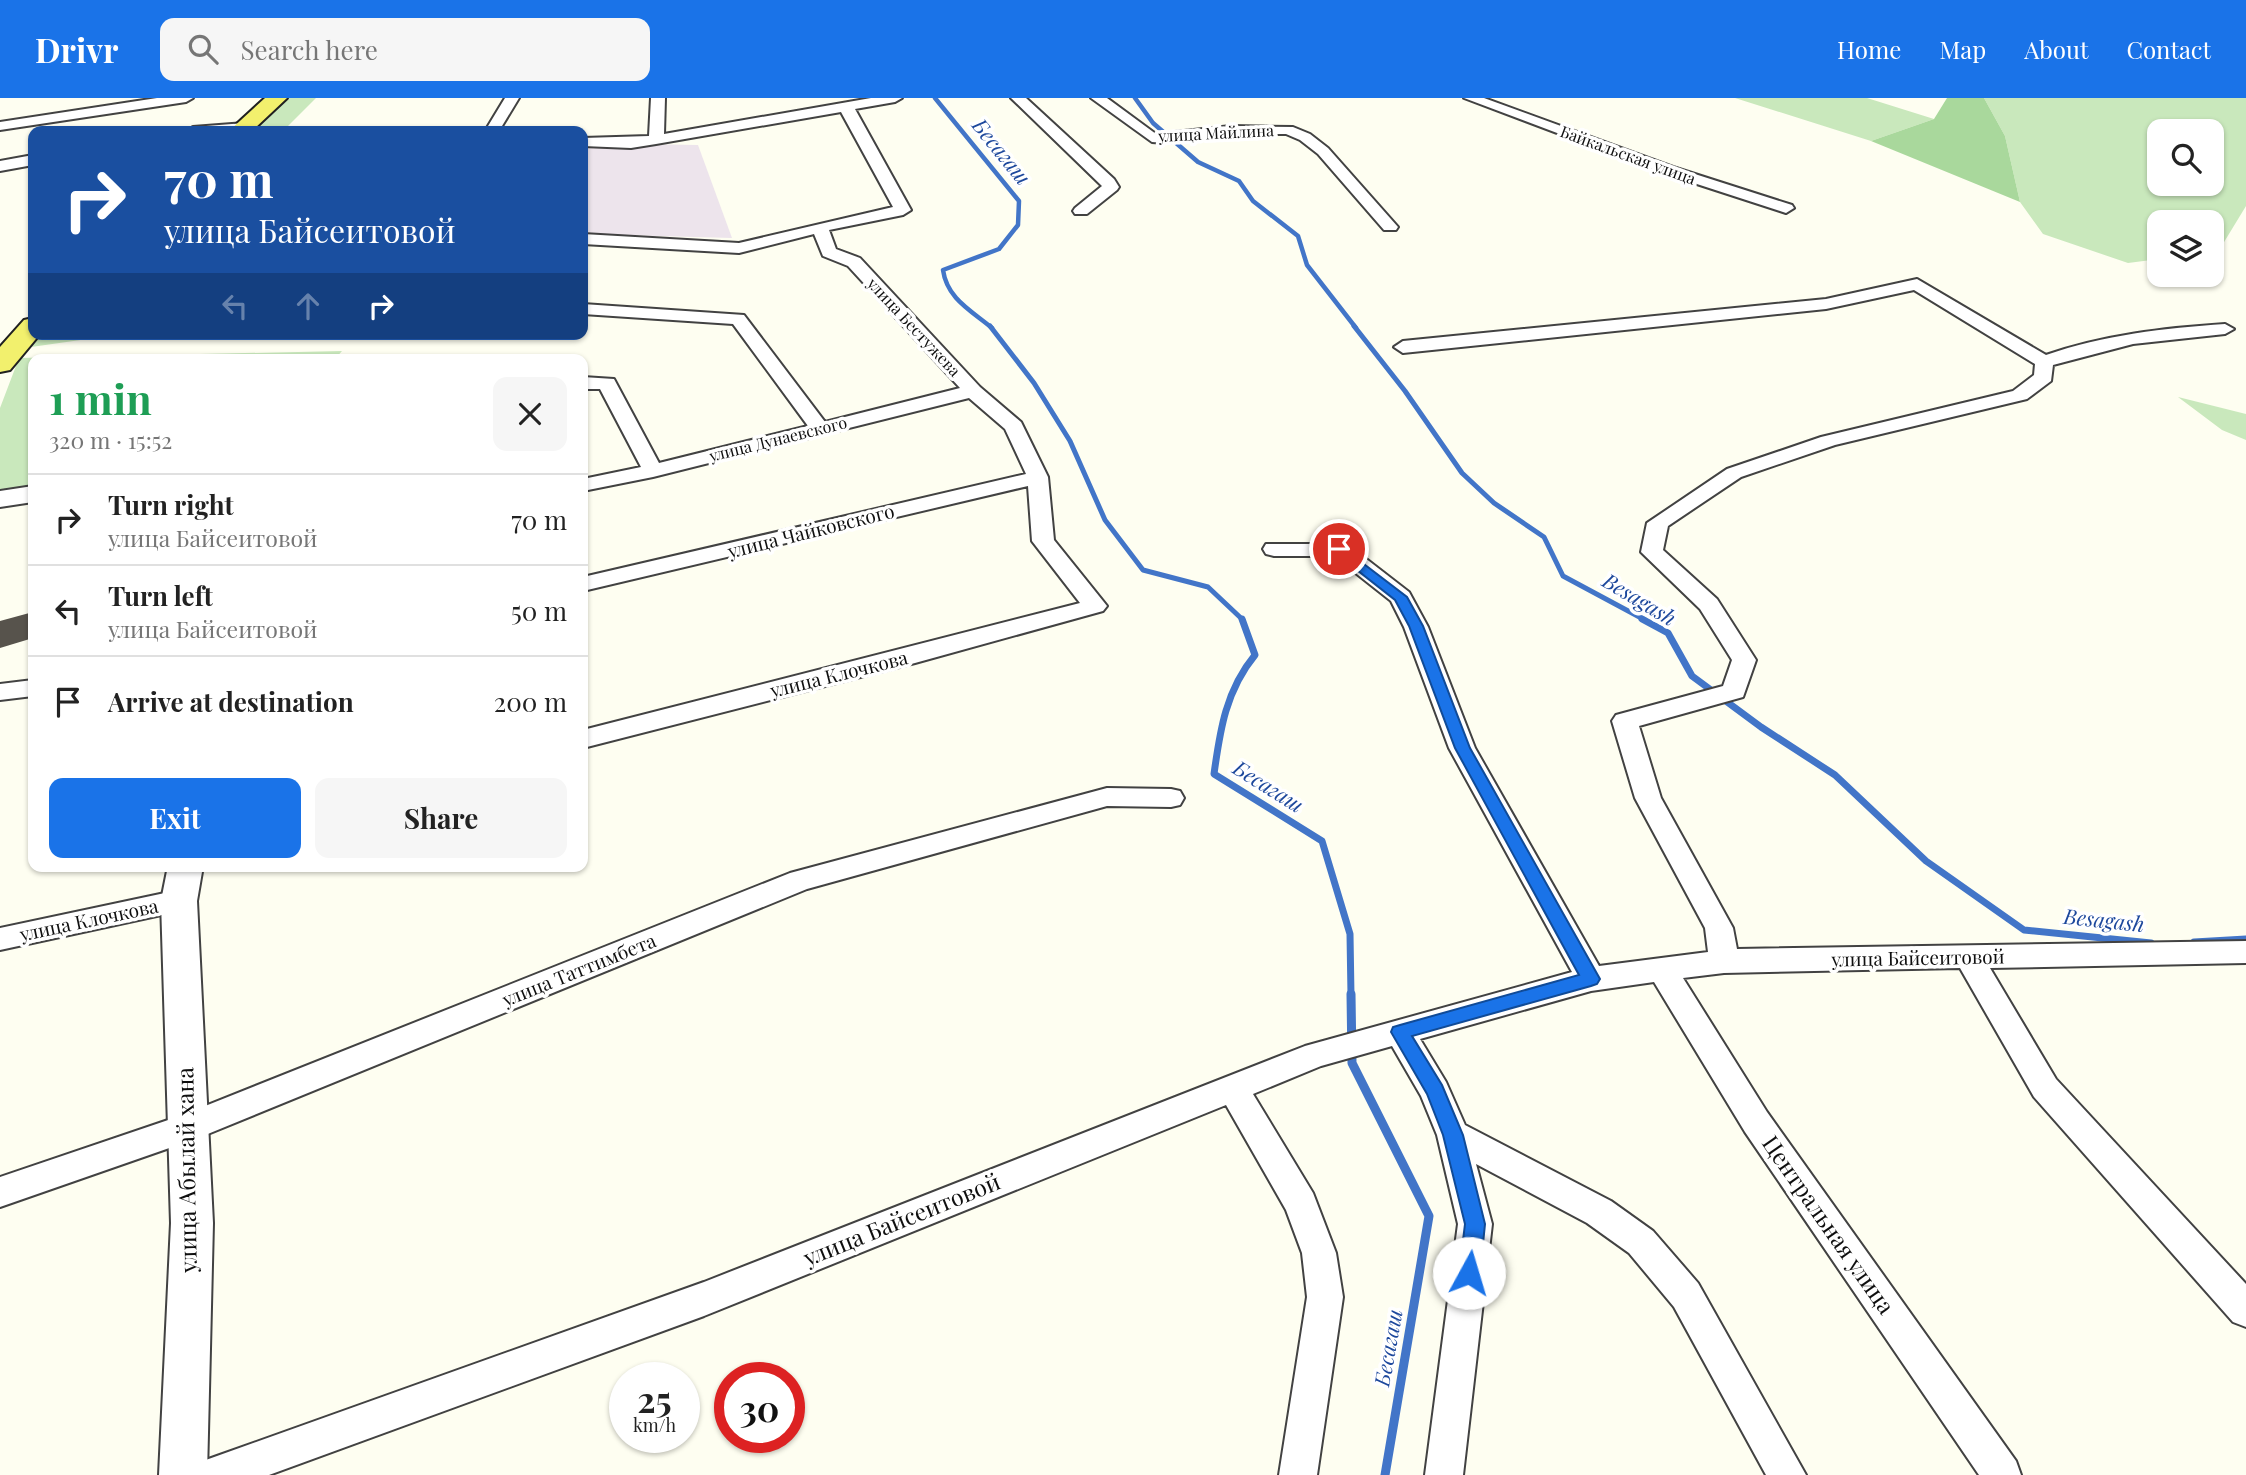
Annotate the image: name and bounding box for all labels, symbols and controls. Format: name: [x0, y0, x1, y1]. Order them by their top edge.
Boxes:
search box: [160, 18, 650, 81]
text: Drivr: [35, 27, 118, 71]
icon: search: [184, 30, 222, 68]
text: Search here: [240, 32, 378, 67]
text: Home: [1837, 33, 1901, 65]
text: Map: [1939, 33, 1986, 65]
text: About: [2024, 33, 2088, 65]
text: Contact: [2126, 33, 2211, 65]
water label: Бесагаш: [967, 111, 1038, 190]
street label: улица Майлина: [1157, 119, 1274, 146]
map controls: [2147, 119, 2224, 287]
button: search: [2147, 119, 2224, 196]
street label: Байкальская улица: [1558, 120, 1699, 189]
text: 70 m: [164, 145, 274, 210]
icon: right: [49, 154, 140, 245]
text: улица Байсеитовой: [164, 208, 456, 251]
button: layers: [2147, 210, 2224, 287]
street label: улица Бестужева: [863, 272, 966, 380]
icon: left: [216, 287, 254, 325]
icon: ahead: [289, 287, 327, 325]
icon: right: [362, 287, 400, 325]
text: 1 min: [49, 370, 152, 426]
button: close: [493, 377, 567, 451]
street label: улица Дунаевского: [706, 411, 849, 466]
text: 320 m · 15:52: [49, 424, 172, 455]
text: Turn right: [108, 487, 234, 522]
street label: улица Чайковского: [724, 497, 897, 564]
icon: right: [49, 501, 87, 539]
text: 70 m: [511, 502, 567, 537]
pin: [1309, 519, 1369, 579]
text: улица Байсеитовой: [108, 522, 318, 553]
icon: arrive: [1320, 530, 1358, 568]
water label: Besagash: [1597, 565, 1682, 631]
text: Turn left: [108, 578, 213, 613]
icon: left: [49, 592, 87, 630]
text: 50 m: [511, 593, 567, 628]
text: улица Байсеитовой: [108, 613, 318, 644]
street label: улица Клочкова: [766, 643, 911, 703]
icon: arrive: [49, 683, 87, 721]
text: Arrive at destination: [108, 684, 354, 719]
text: 200 m: [494, 684, 567, 719]
water label: Бесагаш: [1228, 752, 1310, 818]
button: Exit: [49, 778, 301, 858]
button: Share: [315, 778, 567, 858]
street label: улица Клочкова: [16, 892, 161, 947]
water label: Besagash: [2062, 901, 2146, 937]
street label: улица Таттимбета: [497, 926, 660, 1012]
street label: улица Байсеитовой: [1830, 942, 2005, 972]
street label: улица Абылай хана: [168, 1066, 203, 1274]
street label: Центральная улица: [1756, 1129, 1903, 1320]
street label: улица Байсеитовой: [798, 1165, 1004, 1273]
position arrow: [1432, 1236, 1506, 1310]
water label: Бесагаш: [1366, 1307, 1408, 1389]
speed limit sign: 30: [714, 1362, 805, 1453]
text: 25: [637, 1375, 672, 1422]
text: km/h: [633, 1413, 676, 1437]

